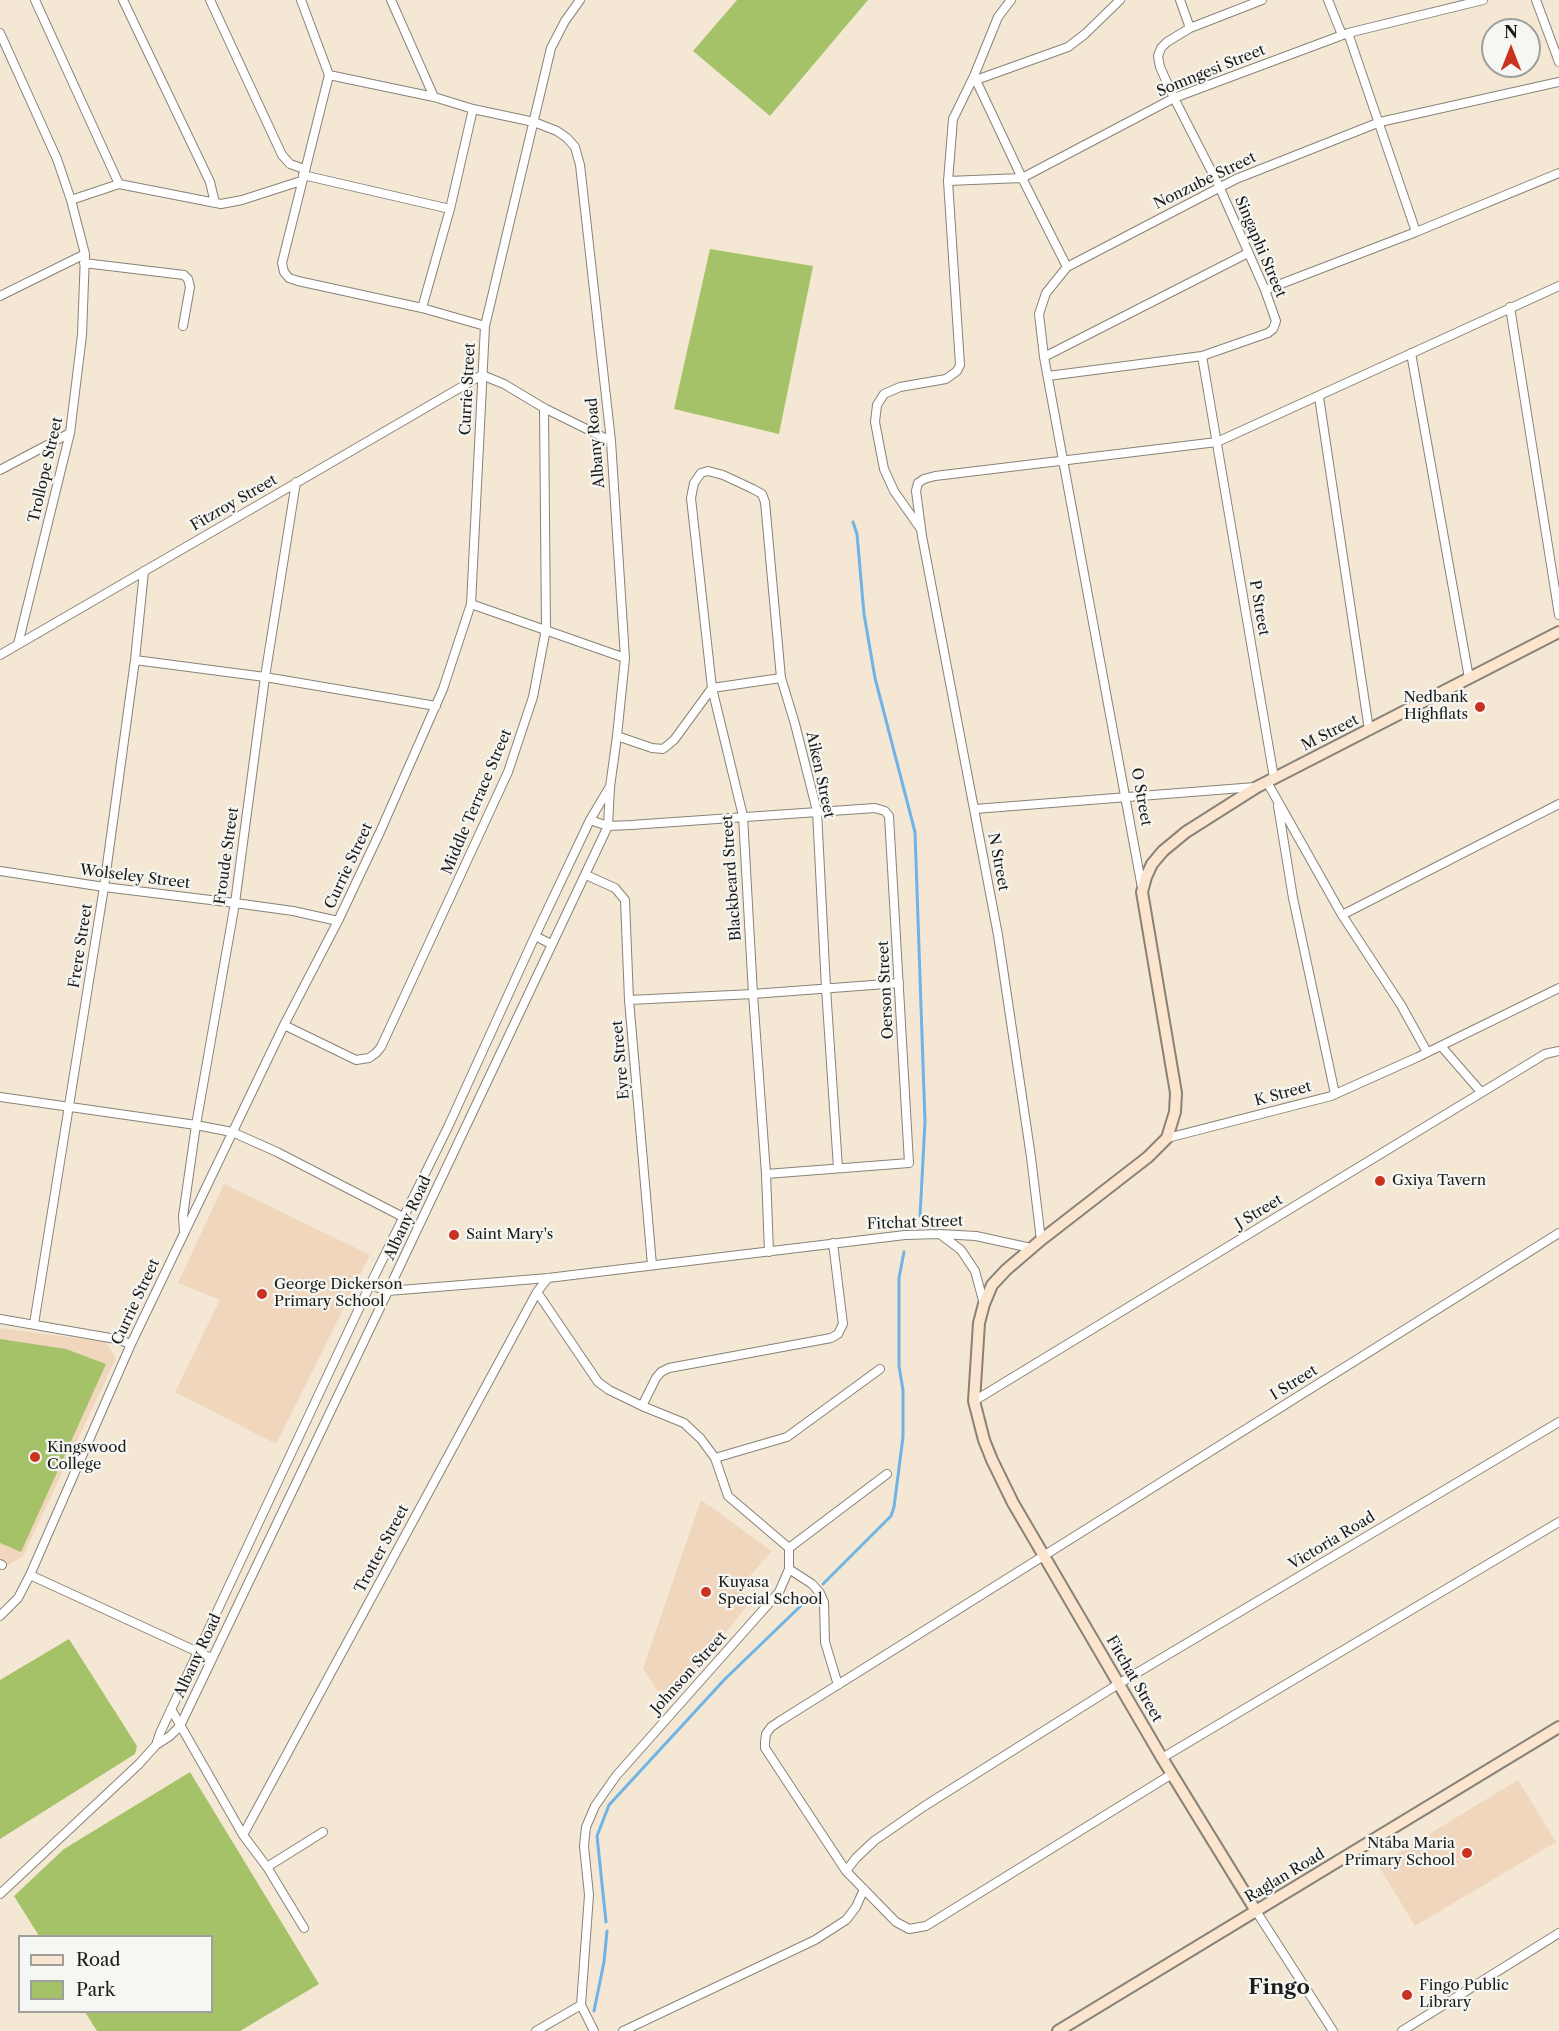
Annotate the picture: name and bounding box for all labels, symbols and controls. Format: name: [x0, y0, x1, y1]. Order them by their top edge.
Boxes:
north arrow: [1481, 18, 1541, 78]
text: N: [1504, 22, 1518, 42]
street label: Somngesi Street: [1154, 41, 1268, 101]
street label: Nonzube Street: [1151, 148, 1259, 214]
street label: Singaphi Street: [1231, 194, 1289, 300]
street label: Currie Street: [457, 342, 479, 436]
street label: Albany Road: [583, 397, 609, 489]
street label: Trollope Street: [25, 415, 67, 525]
street label: Fitzroy Street: [187, 471, 281, 535]
street label: P Street: [1245, 579, 1273, 637]
place label: Nedbank Highflats: [1403, 689, 1468, 724]
marker: Nedbank Highflats: [1473, 700, 1487, 714]
street label: M Street: [1298, 711, 1362, 755]
street label: Middle Terrace Street: [438, 727, 516, 877]
street label: Aiken Street: [802, 730, 838, 820]
street label: O Street: [1127, 766, 1155, 828]
street label: Froude Street: [211, 806, 243, 906]
street label: Blackbeard Street: [719, 814, 745, 942]
street label: Currie Street: [321, 820, 377, 912]
street label: N Street: [984, 831, 1012, 893]
street label: Wolseley Street: [79, 861, 191, 893]
street label: Frere Street: [65, 902, 97, 990]
street label: Oerson Street: [874, 940, 898, 1040]
street label: Eyre Street: [609, 1020, 633, 1100]
street label: K Street: [1253, 1078, 1313, 1110]
place label: Gxiya Tavern: [1392, 1172, 1486, 1190]
street label: Albany Road: [381, 1173, 435, 1263]
marker: Gxiya Tavern: [1373, 1174, 1387, 1188]
street label: J Street: [1232, 1191, 1286, 1233]
street label: Fitchat Street: [866, 1212, 964, 1234]
place label: Saint Mary's: [466, 1226, 553, 1244]
marker: Saint Mary's: [447, 1228, 461, 1242]
street label: Currie Street: [108, 1256, 164, 1348]
place label: George Dickerson Primary School: [274, 1276, 403, 1311]
marker: George Dickerson Primary School: [255, 1287, 269, 1301]
street label: I Street: [1267, 1362, 1321, 1404]
place label: Kingswood College: [47, 1439, 127, 1474]
marker: Kingswood College: [28, 1450, 42, 1464]
street label: Trotter Street: [351, 1502, 413, 1596]
street label: Victoria Road: [1286, 1508, 1378, 1574]
place label: Kuyasa Special School: [718, 1574, 822, 1609]
marker: Kuyasa Special School: [699, 1585, 713, 1599]
street label: Albany Road: [171, 1611, 225, 1701]
street label: Johnson Street: [647, 1628, 731, 1718]
street label: Fitchat Street: [1102, 1633, 1166, 1725]
place label: Ntaba Maria Primary School: [1345, 1835, 1455, 1870]
street label: Raglan Road: [1242, 1845, 1328, 1907]
marker: Ntaba Maria Primary School: [1460, 1846, 1474, 1860]
legend: [18, 1935, 213, 2013]
text: Road: [76, 1949, 121, 1971]
district label: Fingo: [1248, 1975, 1310, 2001]
place label: Fingo Public Library: [1419, 1977, 1509, 2012]
text: Park: [76, 1979, 115, 2001]
marker: Fingo Public Library: [1400, 1988, 1414, 2002]

